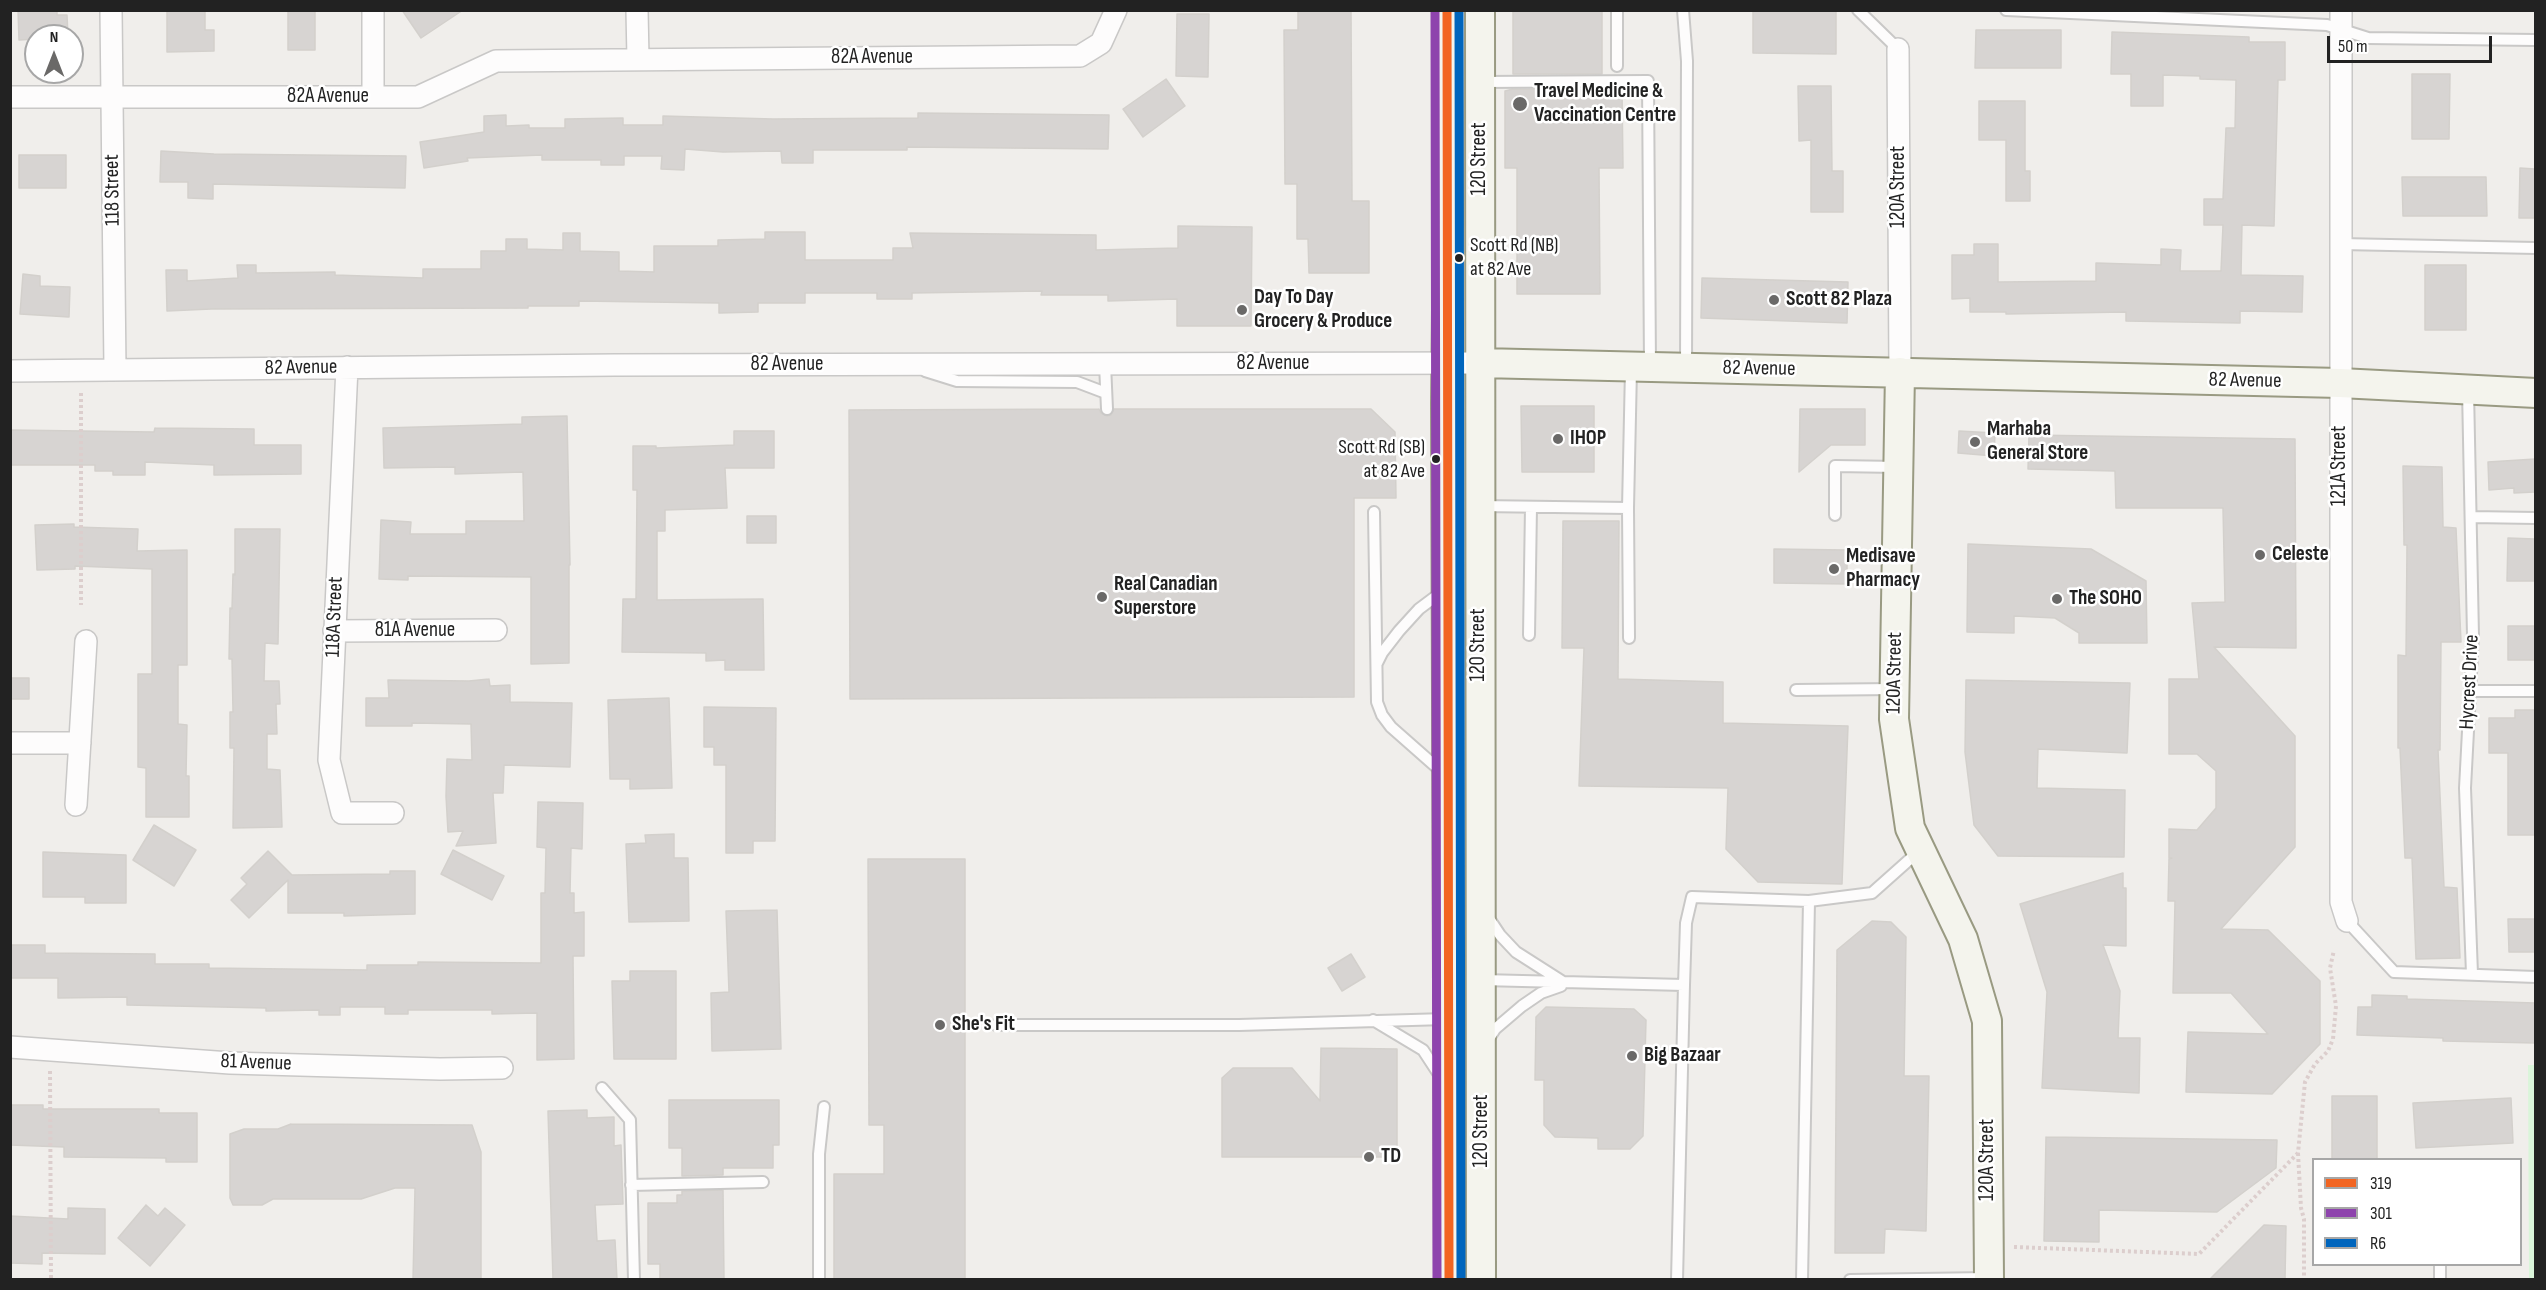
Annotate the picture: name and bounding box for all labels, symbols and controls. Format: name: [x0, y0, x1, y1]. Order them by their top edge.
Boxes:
north arrow: [24, 24, 84, 84]
scale bar: [2330, 24, 2495, 62]
text: N: [50, 28, 58, 47]
text: 50 m: [2338, 36, 2368, 57]
street label: 82A Avenue: [831, 45, 913, 71]
place label: Travel Medicine & Vaccination Centre: [1534, 79, 1676, 129]
street label: 82A Avenue: [287, 84, 369, 110]
marker: Travel Medicine & Vaccination Centre: [1511, 95, 1529, 113]
street label: 120 Street: [1467, 122, 1493, 196]
street label: 120A Street: [1886, 146, 1912, 228]
street label: 118 Street: [100, 154, 126, 226]
place label: Scott Rd (NB) at 82 Ave: [1470, 234, 1558, 281]
marker: Scott Rd (NB) at 82 Ave: [1453, 252, 1465, 264]
place label: Day To Day Grocery & Produce: [1254, 285, 1392, 335]
place label: Scott 82 Plaza: [1786, 287, 1892, 313]
marker: Scott 82 Plaza: [1767, 293, 1781, 307]
marker: Day To Day Grocery & Produce: [1235, 303, 1249, 317]
street label: 82 Avenue: [1237, 351, 1309, 377]
street label: 82 Avenue: [751, 352, 823, 378]
street label: 82 Avenue: [264, 355, 338, 381]
street label: 82 Avenue: [1722, 356, 1796, 382]
street label: 82 Avenue: [2208, 368, 2282, 394]
place label: Marhaba General Store: [1987, 417, 2088, 467]
place label: IHOP: [1570, 426, 1606, 452]
street label: 121A Street: [2327, 426, 2353, 506]
marker: IHOP: [1551, 432, 1565, 446]
marker: Marhaba General Store: [1968, 435, 1982, 449]
place label: Scott Rd (SB) at 82 Ave: [1338, 436, 1425, 483]
marker: Scott Rd (SB) at 82 Ave: [1430, 453, 1442, 465]
place label: Celeste: [2272, 542, 2329, 568]
place label: Medisave Pharmacy: [1846, 544, 1920, 594]
marker: Celeste: [2253, 548, 2267, 562]
marker: Medisave Pharmacy: [1827, 562, 1841, 576]
place label: Real Canadian Superstore: [1114, 572, 1218, 622]
street label: 118A Street: [321, 576, 349, 658]
place label: The SOHO: [2069, 586, 2142, 612]
marker: Real Canadian Superstore: [1095, 590, 1109, 604]
marker: The SOHO: [2050, 592, 2064, 606]
street label: 120 Street: [1466, 608, 1492, 682]
street label: 81A Avenue: [375, 618, 455, 644]
street label: 120A Street: [1882, 632, 1908, 714]
street label: Hycrest Drive: [2455, 634, 2485, 730]
place label: She's Fit: [952, 1012, 1015, 1038]
marker: She's Fit: [933, 1018, 947, 1032]
place label: Big Bazaar: [1644, 1043, 1721, 1069]
street label: 81 Avenue: [220, 1049, 292, 1077]
marker: Big Bazaar: [1625, 1049, 1639, 1063]
street label: 120 Street: [1469, 1094, 1495, 1168]
street label: 120A Street: [1975, 1119, 2001, 1201]
place label: TD: [1381, 1144, 1401, 1170]
marker: TD: [1362, 1150, 1376, 1164]
legend: [2312, 1158, 2522, 1266]
text: 319: [2370, 1173, 2392, 1194]
text: 301: [2370, 1203, 2392, 1224]
text: R6: [2370, 1233, 2386, 1254]

